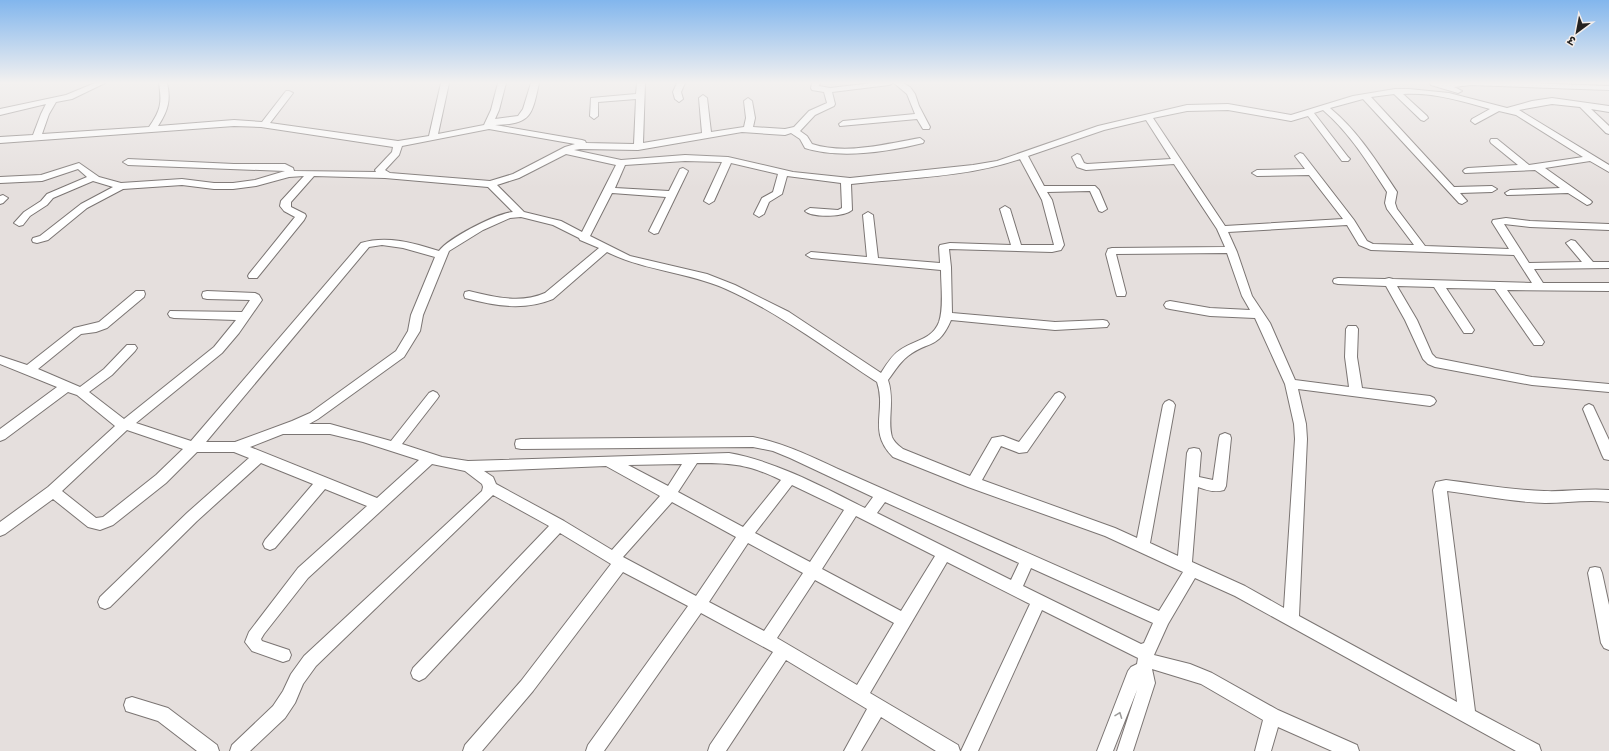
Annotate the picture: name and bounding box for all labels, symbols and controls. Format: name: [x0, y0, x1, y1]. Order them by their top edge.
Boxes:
north arrow: [1557, 12, 1597, 52]
text: उ: [1564, 32, 1579, 49]
one-way arrow: [1115, 711, 1123, 718]

